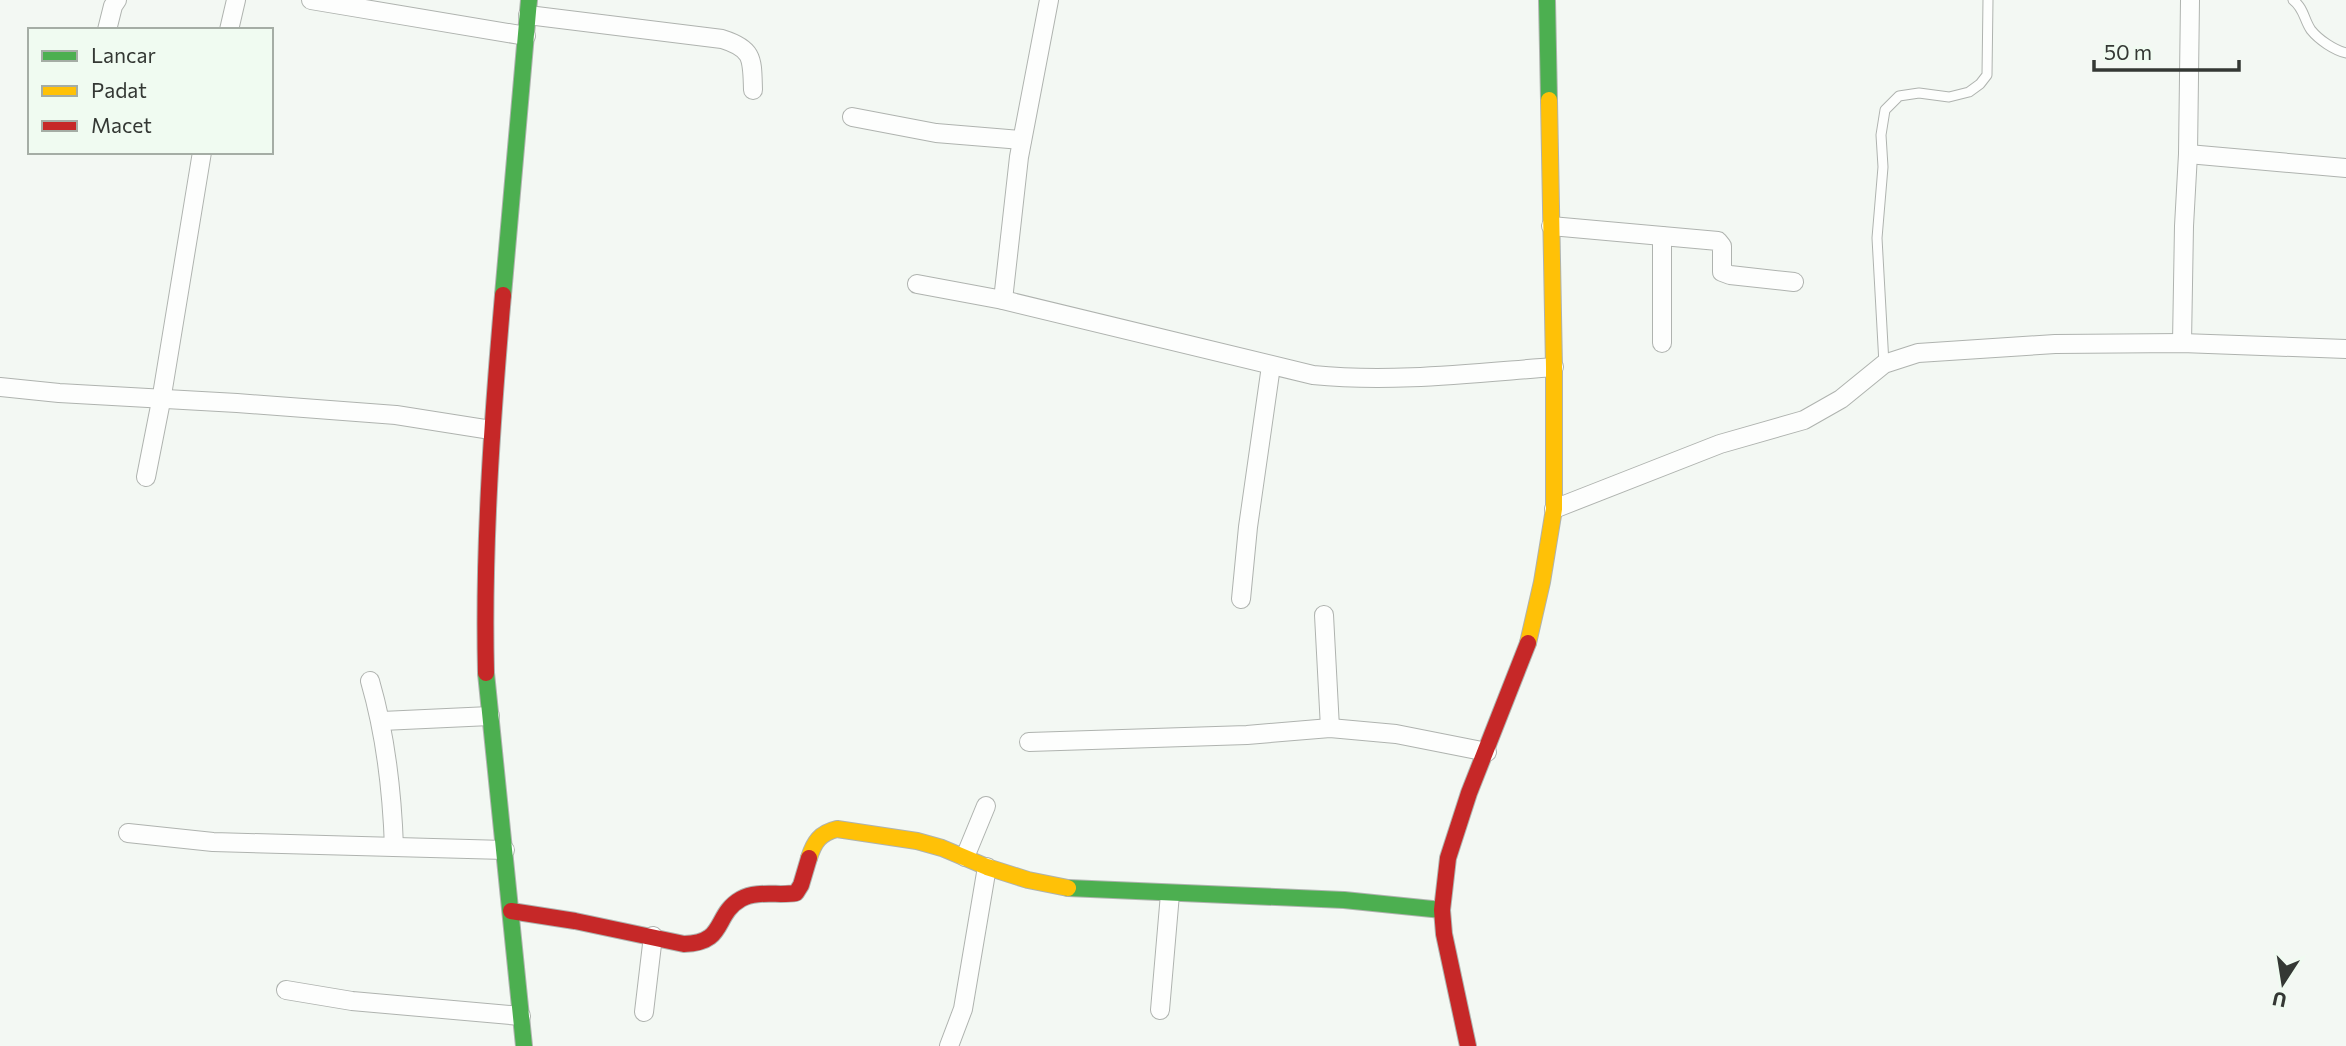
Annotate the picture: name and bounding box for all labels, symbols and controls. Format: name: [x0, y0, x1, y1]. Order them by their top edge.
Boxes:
legend: [28, 28, 273, 154]
scale bar: [2094, 28, 2239, 72]
text: 50 m: [2104, 39, 2152, 64]
text: Lancar: [91, 42, 156, 67]
text: Padat: [91, 77, 147, 102]
text: Macet: [91, 112, 152, 137]
north arrow: [2248, 948, 2318, 1018]
text: U: [2270, 987, 2289, 1013]

